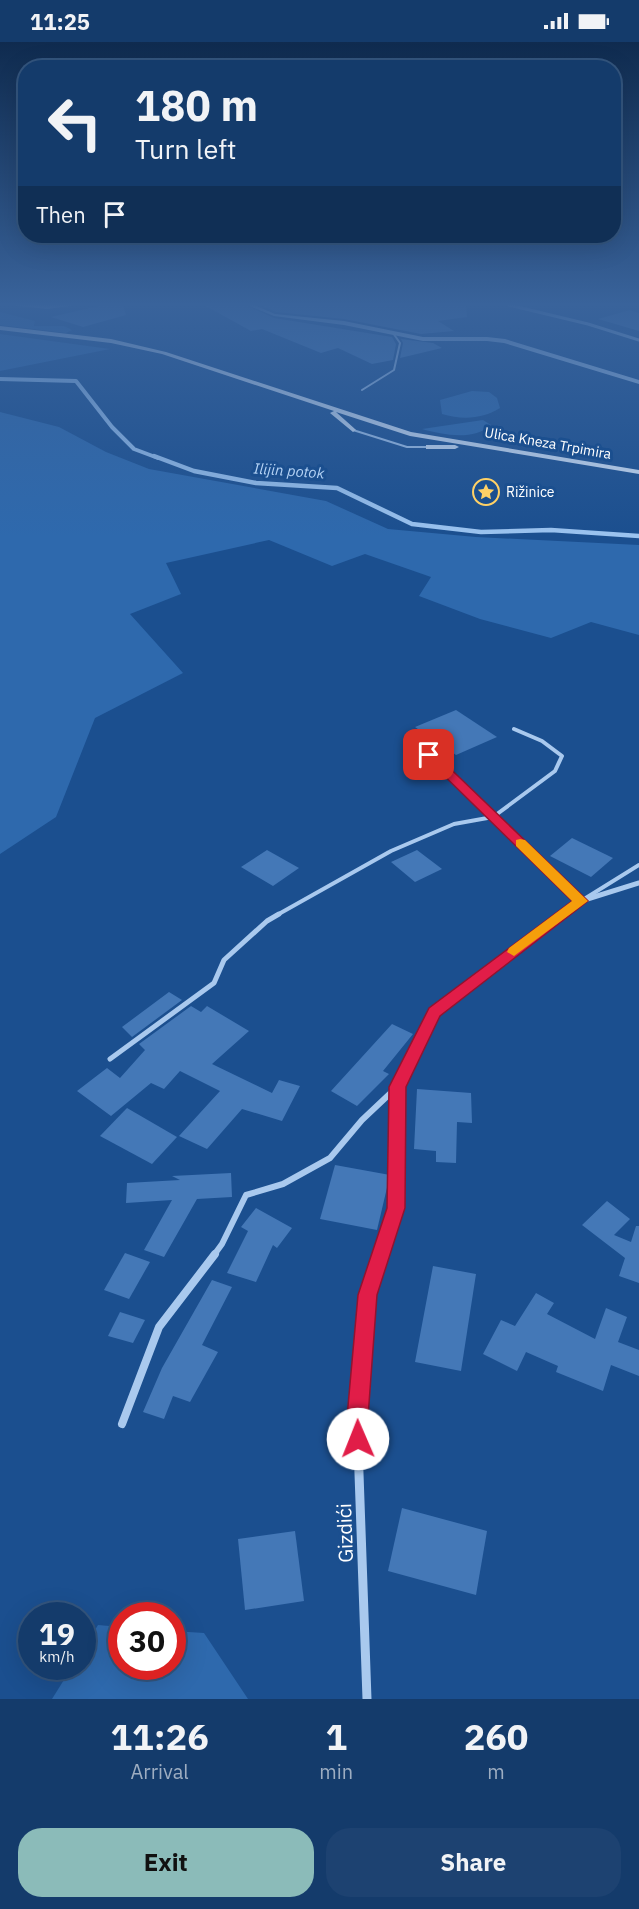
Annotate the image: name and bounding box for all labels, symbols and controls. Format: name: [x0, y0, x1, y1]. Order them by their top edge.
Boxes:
text: 11:25: [30, 7, 90, 36]
text: 180 m: [135, 78, 258, 133]
icon: left: [36, 84, 114, 162]
text: Turn left: [135, 131, 236, 166]
icon: arrive: [98, 198, 131, 231]
text: Then: [36, 200, 86, 229]
street label: Ulica Kneza Trpimira: [483, 423, 613, 463]
water label: Ilijin potok: [253, 459, 325, 482]
place icon: Rižinice: [471, 477, 501, 507]
place label: Rižinice: [506, 483, 555, 501]
pin: [403, 729, 454, 780]
icon: arrive: [412, 738, 445, 771]
position arrow: [326, 1407, 390, 1471]
street label: Gizdići: [330, 1503, 359, 1563]
speed limit sign: 30: [108, 1602, 186, 1680]
text: 19: [39, 1614, 75, 1653]
text: km/h: [39, 1647, 75, 1666]
text: 11:26: [111, 1713, 209, 1760]
text: 1: [325, 1713, 347, 1760]
text: 260: [464, 1713, 528, 1760]
text: Arrival: [131, 1758, 189, 1785]
text: min: [319, 1758, 353, 1785]
text: m: [487, 1758, 505, 1785]
button: Exit: [18, 1828, 314, 1897]
button: Share: [326, 1828, 621, 1897]

